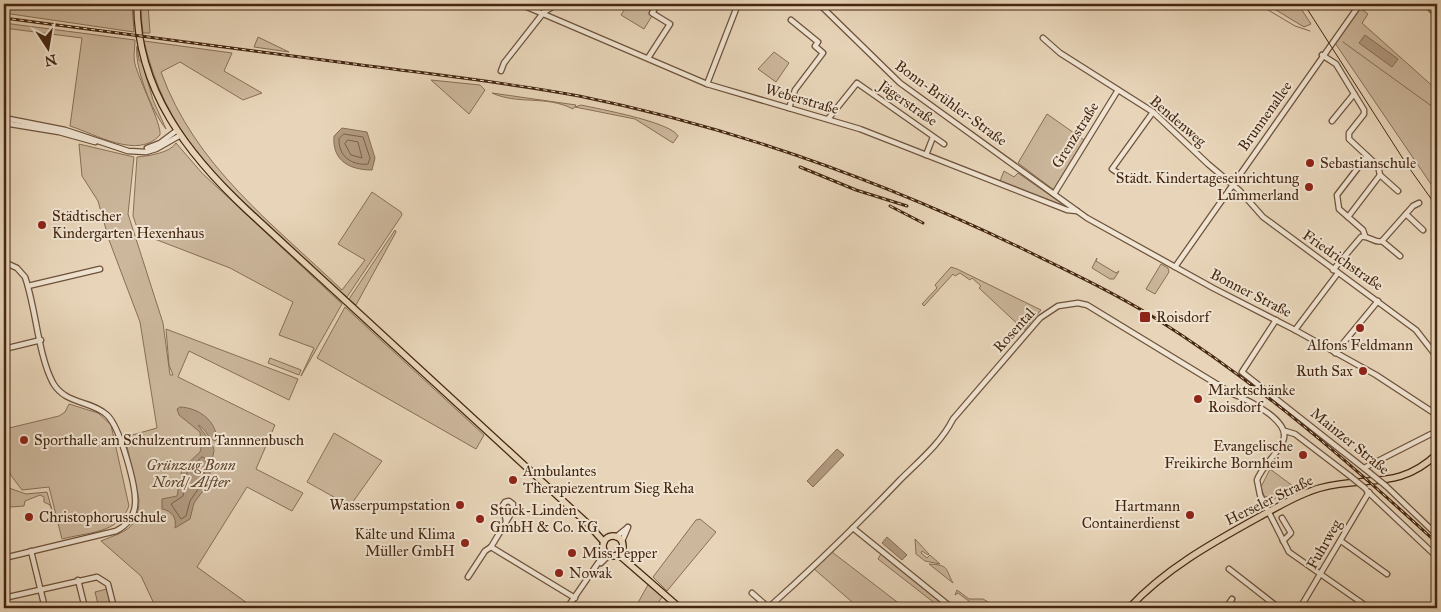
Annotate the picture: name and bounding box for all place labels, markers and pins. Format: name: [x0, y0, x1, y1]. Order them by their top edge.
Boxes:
place label: Sebastianschule: [1320, 154, 1416, 172]
marker: Sebastianschule: [1304, 157, 1316, 169]
place label: Städt. Kindertageseinrichtung Lummerland: [1116, 169, 1300, 204]
marker: Städt. Kindertageseinrichtung Lummerland: [1303, 181, 1315, 193]
place label: Städtischer Kindergarten Hexenhaus: [52, 207, 204, 242]
marker: Städtischer Kindergarten Hexenhaus: [36, 219, 48, 231]
place label: Roisdorf: [1156, 308, 1212, 326]
marker: Roisdorf: [1138, 310, 1152, 324]
marker: Alfons Feldmann: [1354, 322, 1366, 334]
place label: Alfons Feldmann: [1306, 336, 1413, 354]
place label: Ruth Sax: [1296, 362, 1353, 380]
marker: Ruth Sax: [1357, 365, 1369, 377]
place label: Marktschänke Roisdorf: [1208, 381, 1295, 416]
marker: Marktschänke Roisdorf: [1192, 393, 1204, 405]
place label: Sporthalle am Schulzentrum Tannnenbusch: [34, 431, 305, 449]
marker: Sporthalle am Schulzentrum Tannnenbusch: [18, 434, 30, 446]
place label: Evangelische Freikirche Bornheim: [1164, 437, 1293, 472]
marker: Evangelische Freikirche Bornheim: [1297, 449, 1309, 461]
place label: Ambulantes Therapiezentrum Sieg Reha: [522, 462, 695, 497]
marker: Ambulantes Therapiezentrum Sieg Reha: [507, 474, 519, 486]
place label: Wasserpumpstation: [329, 496, 450, 514]
place label: Hartmann Containerdienst: [1082, 497, 1181, 532]
marker: Wasserpumpstation: [454, 499, 466, 511]
place label: Stuck-Linden GmbH & Co. KG: [490, 501, 598, 536]
place label: Christophorusschule: [39, 508, 167, 526]
marker: Hartmann Containerdienst: [1184, 509, 1196, 521]
marker: Christophorusschule: [23, 511, 35, 523]
marker: Stuck-Linden GmbH & Co. KG: [474, 513, 486, 525]
place label: Kälte und Klima Müller GmbH: [355, 525, 456, 560]
marker: Kälte und Klima Müller GmbH: [459, 537, 471, 549]
place label: Miss Pepper: [582, 544, 657, 562]
marker: Miss Pepper: [566, 547, 578, 559]
place label: Nowak: [569, 564, 612, 582]
marker: Nowak: [553, 567, 565, 579]

